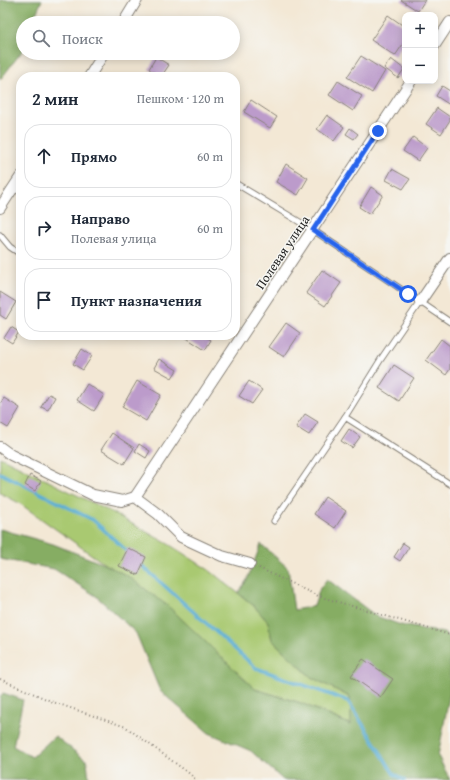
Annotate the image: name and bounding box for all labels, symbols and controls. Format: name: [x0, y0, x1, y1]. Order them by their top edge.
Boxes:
map controls: [402, 12, 438, 84]
button: +: [402, 12, 438, 48]
search box: [16, 16, 240, 60]
icon: search: [30, 27, 52, 49]
text: Поиск: [62, 28, 103, 49]
button: −: [402, 48, 438, 84]
text: 2 мин: [32, 86, 78, 111]
text: Пешком · 120 m: [137, 89, 224, 108]
route end: [369, 122, 387, 140]
icon: ahead: [33, 145, 55, 167]
text: Прямо: [71, 146, 117, 167]
text: 60 m: [197, 147, 223, 166]
text: Направо: [71, 208, 130, 229]
street label: Полевая улица: [251, 211, 315, 293]
icon: right: [33, 217, 55, 239]
text: 60 m: [197, 219, 223, 238]
text: Полевая улица: [71, 229, 156, 248]
route start: [399, 285, 417, 303]
icon: arrive: [33, 289, 55, 311]
text: Пункт назначения: [71, 290, 202, 311]

